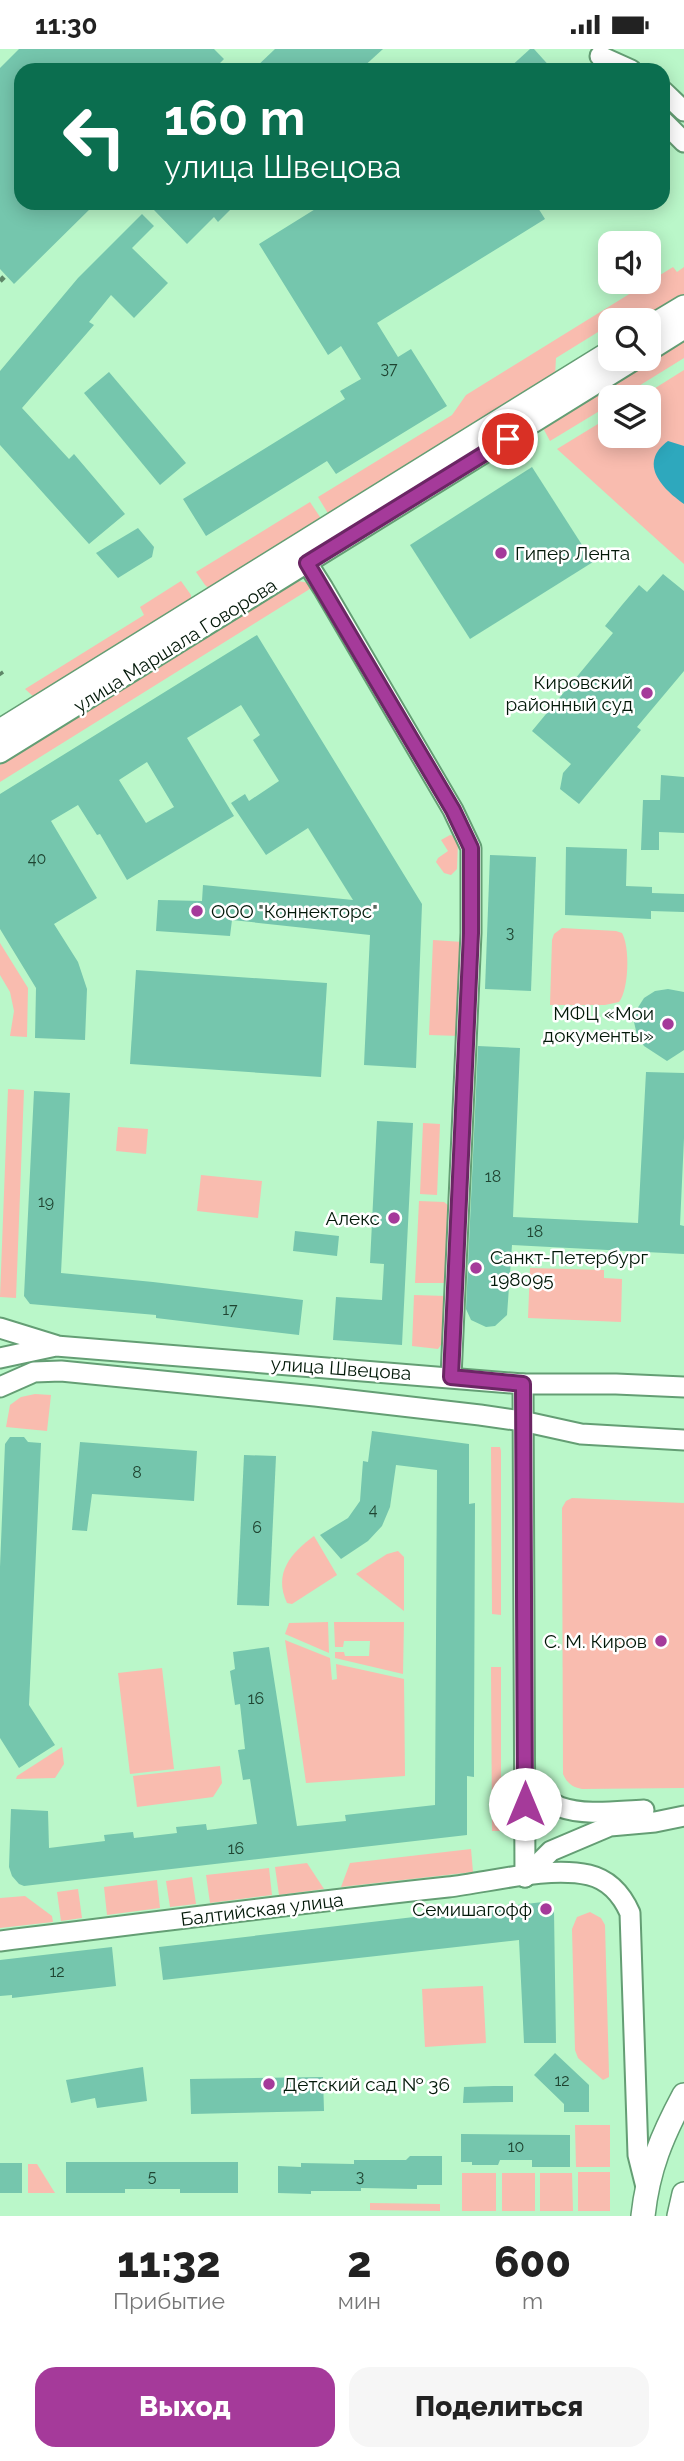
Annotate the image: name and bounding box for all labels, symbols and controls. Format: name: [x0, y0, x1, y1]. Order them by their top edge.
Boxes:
text: 11:30: [35, 10, 98, 40]
text: 160 m: [164, 89, 305, 146]
icon: left: [49, 91, 140, 182]
text: улица Швецова: [164, 148, 401, 185]
map controls: [598, 231, 661, 448]
button: sound: [598, 231, 661, 294]
button: search: [598, 308, 661, 371]
house number: 37: [380, 359, 398, 378]
button: layers: [598, 385, 661, 448]
pin: [478, 409, 538, 469]
icon: arrive: [489, 420, 527, 458]
place label: Гипер Лента: [515, 542, 630, 564]
marker: Гипер Лента: [493, 545, 509, 561]
street label: улица Маршала Говорова: [70, 573, 280, 717]
place label: Кировский районный суд: [506, 671, 633, 715]
marker: Кировский районный суд: [639, 685, 655, 701]
house number: 40: [28, 849, 46, 868]
place label: ООО "Коннекторс": [211, 900, 378, 922]
marker: ООО "Коннекторс": [189, 903, 205, 919]
house number: 3: [506, 923, 514, 942]
place label: МФЦ «Мои документы»: [543, 1002, 654, 1046]
marker: МФЦ «Мои документы»: [660, 1016, 676, 1032]
house number: 18: [485, 1167, 501, 1186]
house number: 19: [38, 1192, 54, 1211]
place label: Алекс: [325, 1207, 380, 1229]
marker: Алекс: [386, 1210, 402, 1226]
house number: 18: [527, 1222, 543, 1241]
place label: Санкт-Петербург 198095: [490, 1246, 649, 1290]
marker: Санкт-Петербург 198095: [468, 1260, 484, 1276]
house number: 17: [222, 1300, 238, 1319]
street label: улица Швецова: [270, 1352, 412, 1384]
house number: 8: [132, 1463, 142, 1482]
house number: 4: [369, 1500, 378, 1519]
house number: 6: [252, 1518, 262, 1537]
place label: С. М. Киров: [544, 1630, 647, 1652]
marker: С. М. Киров: [653, 1633, 669, 1649]
house number: 16: [248, 1689, 264, 1708]
position arrow: [488, 1767, 562, 1841]
house number: 16: [228, 1839, 244, 1858]
street label: Балтийская улица: [179, 1888, 345, 1930]
place label: Семишагофф: [412, 1898, 532, 1920]
marker: Семишагофф: [538, 1901, 554, 1917]
house number: 12: [49, 1962, 65, 1981]
house number: 12: [554, 2071, 570, 2090]
place label: Детский сад № 36: [283, 2073, 450, 2095]
marker: Детский сад № 36: [261, 2076, 277, 2092]
house number: 10: [508, 2137, 524, 2156]
house number: 5: [148, 2167, 157, 2186]
house number: 3: [356, 2167, 364, 2186]
text: 11:32: [117, 2238, 221, 2287]
text: 2: [347, 2238, 372, 2287]
text: 600: [494, 2238, 571, 2287]
text: Прибытие: [113, 2287, 225, 2314]
text: мин: [338, 2287, 381, 2314]
text: m: [522, 2287, 543, 2314]
button: Выход: [35, 2367, 335, 2447]
button: Поделиться: [349, 2367, 649, 2447]

